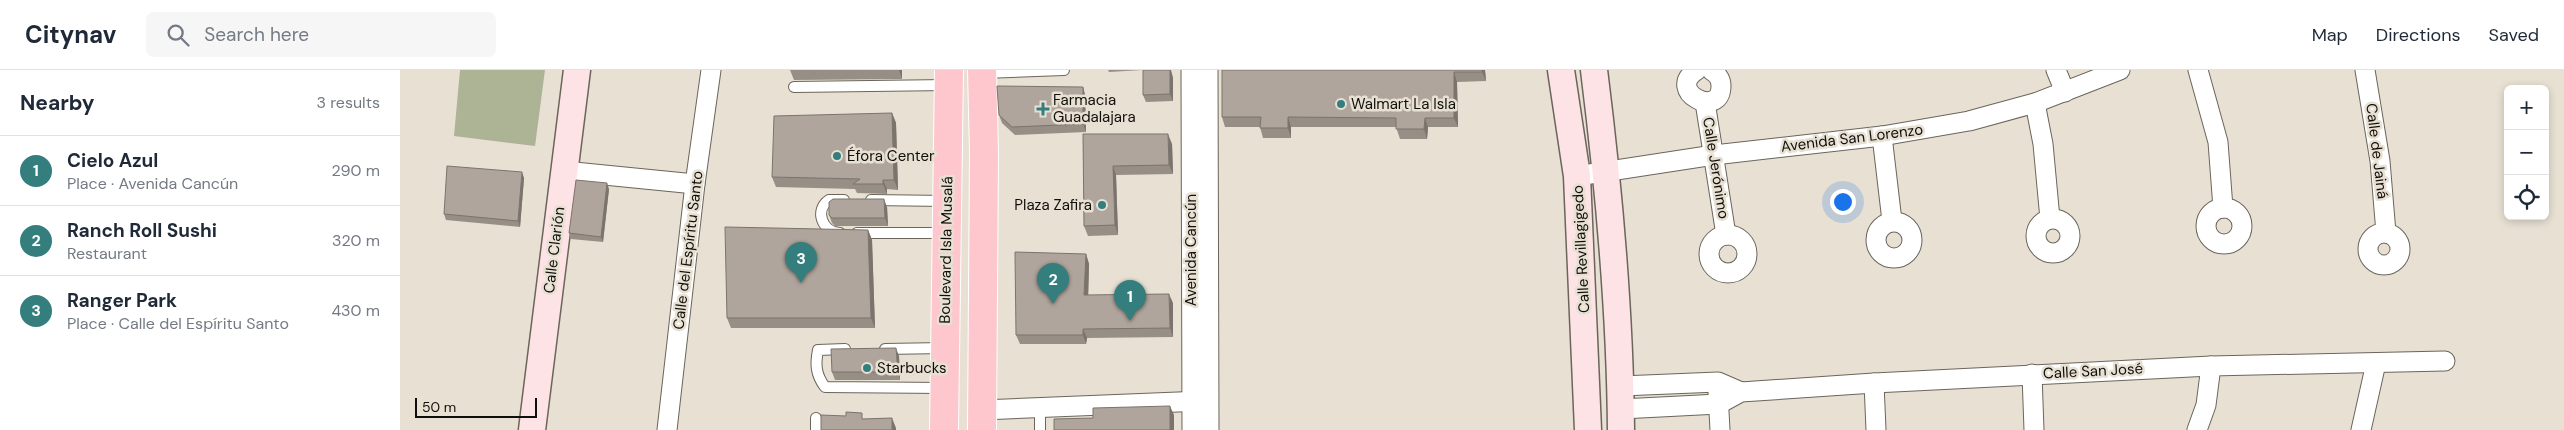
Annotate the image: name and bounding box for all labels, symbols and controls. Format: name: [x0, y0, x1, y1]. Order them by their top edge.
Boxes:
search box: [146, 12, 496, 57]
text: Citynav: [25, 19, 116, 50]
icon: search: [164, 21, 192, 49]
text: Search here: [204, 22, 309, 47]
text: Map: [2312, 23, 2348, 47]
text: Directions: [2376, 23, 2461, 47]
text: Saved: [2489, 23, 2539, 47]
map controls: [2504, 85, 2549, 220]
button: +: [2504, 85, 2549, 130]
text: Nearby: [20, 89, 94, 117]
place label: Farmacia Guadalajara: [1053, 90, 1136, 127]
text: 3 results: [317, 92, 380, 113]
place label: Walmart La Isla: [1351, 94, 1456, 114]
marker: Walmart La Isla: [1335, 98, 1347, 110]
street label: Calle de Jainá: [2361, 102, 2393, 200]
marker: Farmacia Guadalajara: [1037, 103, 1049, 115]
street label: Calle Jerónimo: [1698, 116, 1734, 220]
street label: Avenida San Lorenzo: [1780, 119, 1924, 157]
button: −: [2504, 130, 2549, 175]
place label: Éfora Center: [847, 146, 935, 166]
text: Cielo Azul: [67, 148, 158, 173]
marker: Éfora Center: [831, 150, 843, 162]
text: 1: [33, 160, 39, 181]
text: 290 m: [331, 160, 380, 181]
street label: Calle del Espíritu Santo: [668, 169, 708, 331]
text: Place · Avenida Cancún: [67, 173, 238, 194]
button: locate: [2504, 175, 2549, 220]
street label: Boulevard Isla Musalá: [935, 176, 957, 324]
street label: Calle Revillagigedo: [1568, 184, 1594, 313]
your location: [1830, 189, 1856, 215]
street label: Avenida Cancún: [1181, 194, 1201, 306]
place label: Plaza Zafira: [1014, 195, 1092, 215]
marker: Plaza Zafira: [1096, 199, 1108, 211]
street label: Calle Clarión: [539, 206, 569, 294]
text: Ranch Roll Sushi: [67, 218, 217, 243]
text: 2: [31, 230, 41, 251]
text: 320 m: [332, 230, 380, 251]
pin: 3: [785, 242, 817, 283]
text: Restaurant: [67, 243, 147, 264]
pin: 2: [1037, 263, 1069, 304]
pin: 1: [1114, 280, 1146, 321]
text: Ranger Park: [67, 288, 177, 313]
text: 3: [31, 300, 41, 321]
text: 430 m: [331, 300, 380, 321]
text: Place · Calle del Espíritu Santo: [67, 313, 289, 334]
place label: Starbucks: [877, 358, 947, 378]
street label: Calle San José: [2043, 358, 2143, 384]
marker: Starbucks: [861, 362, 873, 374]
scale bar: [415, 395, 538, 418]
text: 50 m: [422, 398, 456, 416]

